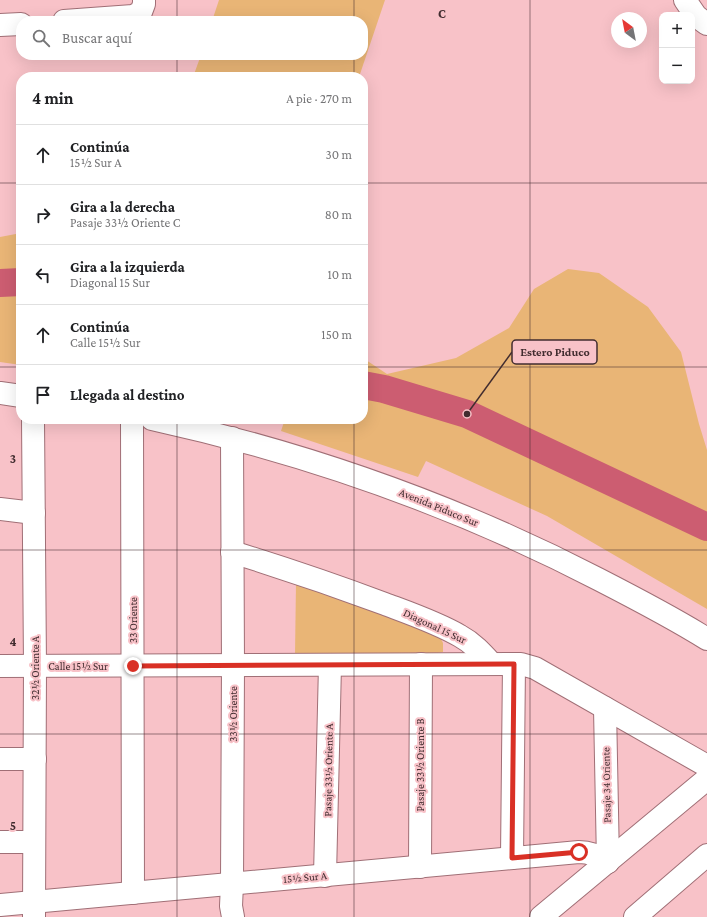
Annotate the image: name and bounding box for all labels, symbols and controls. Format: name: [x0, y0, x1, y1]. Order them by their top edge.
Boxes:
text: C: [438, 6, 446, 21]
north arrow: [611, 12, 647, 48]
map controls: [659, 12, 695, 84]
button: +: [659, 12, 695, 48]
search box: [16, 16, 368, 60]
icon: search: [30, 27, 52, 49]
text: Buscar aquí: [62, 30, 132, 46]
button: −: [659, 48, 695, 84]
text: 4 min: [32, 89, 74, 108]
text: A pie · 270 m: [286, 91, 352, 106]
text: Continúa: [70, 139, 130, 155]
icon: ahead: [32, 144, 54, 166]
text: 30 m: [326, 147, 352, 162]
text: 15½ Sur A: [70, 155, 122, 170]
text: Gira a la derecha: [70, 199, 175, 215]
icon: right: [32, 204, 54, 226]
text: 80 m: [325, 207, 352, 222]
text: Pasaje 33½ Oriente C: [70, 215, 180, 230]
text: Gira a la izquierda: [70, 259, 185, 275]
icon: left: [32, 264, 54, 286]
text: 10 m: [327, 267, 352, 282]
text: Diagonal 15 Sur: [70, 275, 150, 290]
text: Continúa: [70, 319, 130, 335]
icon: ahead: [32, 324, 54, 346]
text: 150 m: [321, 327, 352, 342]
text: Calle 15½ Sur: [70, 335, 141, 350]
callout: Estero Piduco: [512, 340, 597, 364]
text: Estero Piduco: [520, 345, 590, 359]
icon: arrive: [32, 384, 54, 406]
text: Llegada al destino: [70, 387, 185, 403]
text: 3: [10, 451, 16, 466]
street label: Avenida Piduco Sur: [398, 486, 481, 528]
street label: 33 Oriente: [127, 597, 139, 643]
street label: Diagonal 15 Sur: [401, 606, 468, 647]
text: 4: [9, 634, 17, 649]
street label: 32½ Oriente A: [29, 635, 41, 700]
route end: [124, 657, 142, 675]
street label: Calle 15½ Sur: [48, 660, 108, 672]
street label: 33½ Oriente: [227, 686, 239, 742]
street label: Pasaje 33½ Oriente B: [414, 719, 427, 811]
street label: Pasaje 33½ Oriente A: [321, 723, 336, 817]
street label: Pasaje 34 Oriente: [599, 747, 614, 823]
text: 5: [10, 818, 16, 833]
route start: [570, 843, 588, 861]
street label: 15½ Sur A: [283, 869, 328, 885]

